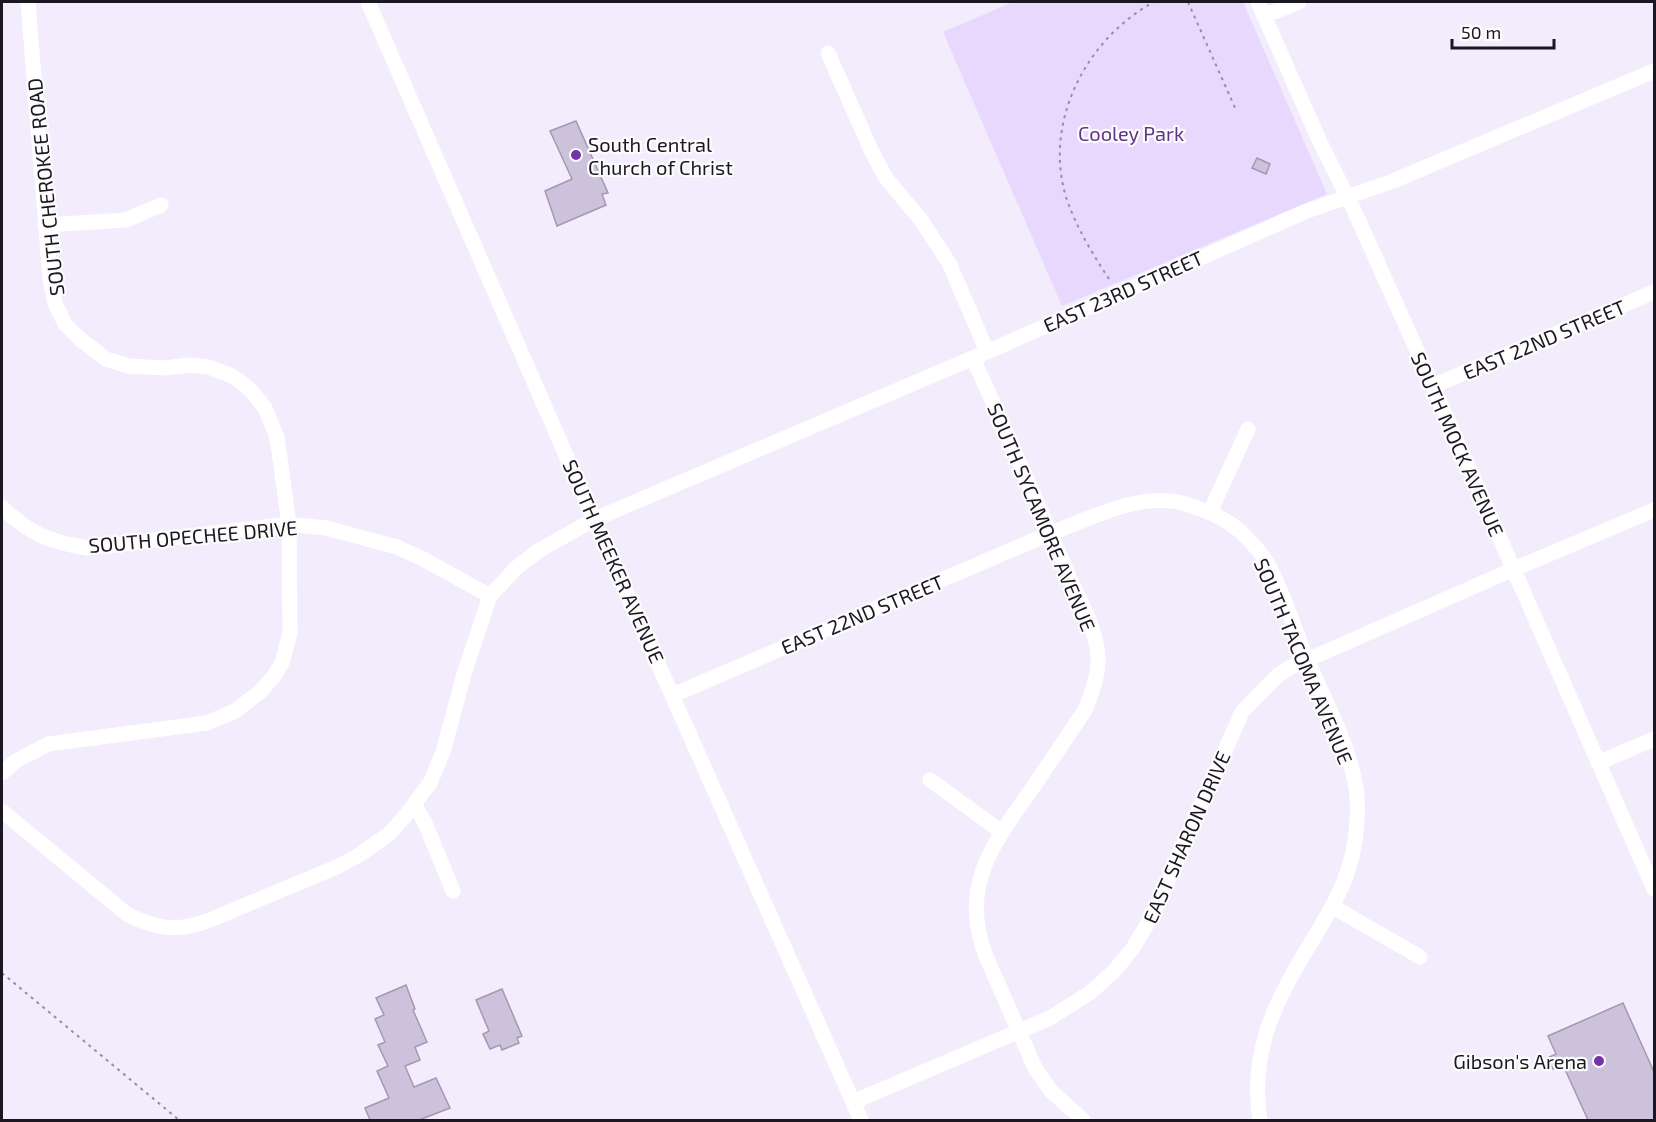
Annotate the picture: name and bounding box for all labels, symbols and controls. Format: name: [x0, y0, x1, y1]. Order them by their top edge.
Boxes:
scale bar: [1452, 12, 1554, 50]
text: 50 m: [1461, 21, 1501, 43]
street label: SOUTH CHEROKEE ROAD: [22, 77, 68, 297]
park label: Cooley Park: [1078, 121, 1184, 145]
place label: South Central Church of Christ: [588, 132, 733, 179]
marker: South Central Church of Christ: [569, 148, 583, 162]
street label: EAST 23RD STREET: [1039, 245, 1207, 337]
street label: EAST 22ND STREET: [1459, 294, 1629, 384]
street label: SOUTH MOCK AVENUE: [1407, 348, 1509, 540]
street label: SOUTH SYCAMORE AVENUE: [983, 399, 1101, 635]
street label: SOUTH MEEKER AVENUE: [558, 456, 670, 666]
street label: SOUTH OPECHEE DRIVE: [88, 515, 298, 557]
street label: SOUTH TACOMA AVENUE: [1250, 554, 1358, 768]
street label: EAST 22ND STREET: [777, 569, 947, 659]
street label: EAST SHARON DRIVE: [1137, 747, 1235, 927]
place label: Gibson's Arena: [1453, 1049, 1587, 1073]
marker: Gibson's Arena: [1592, 1054, 1606, 1068]

